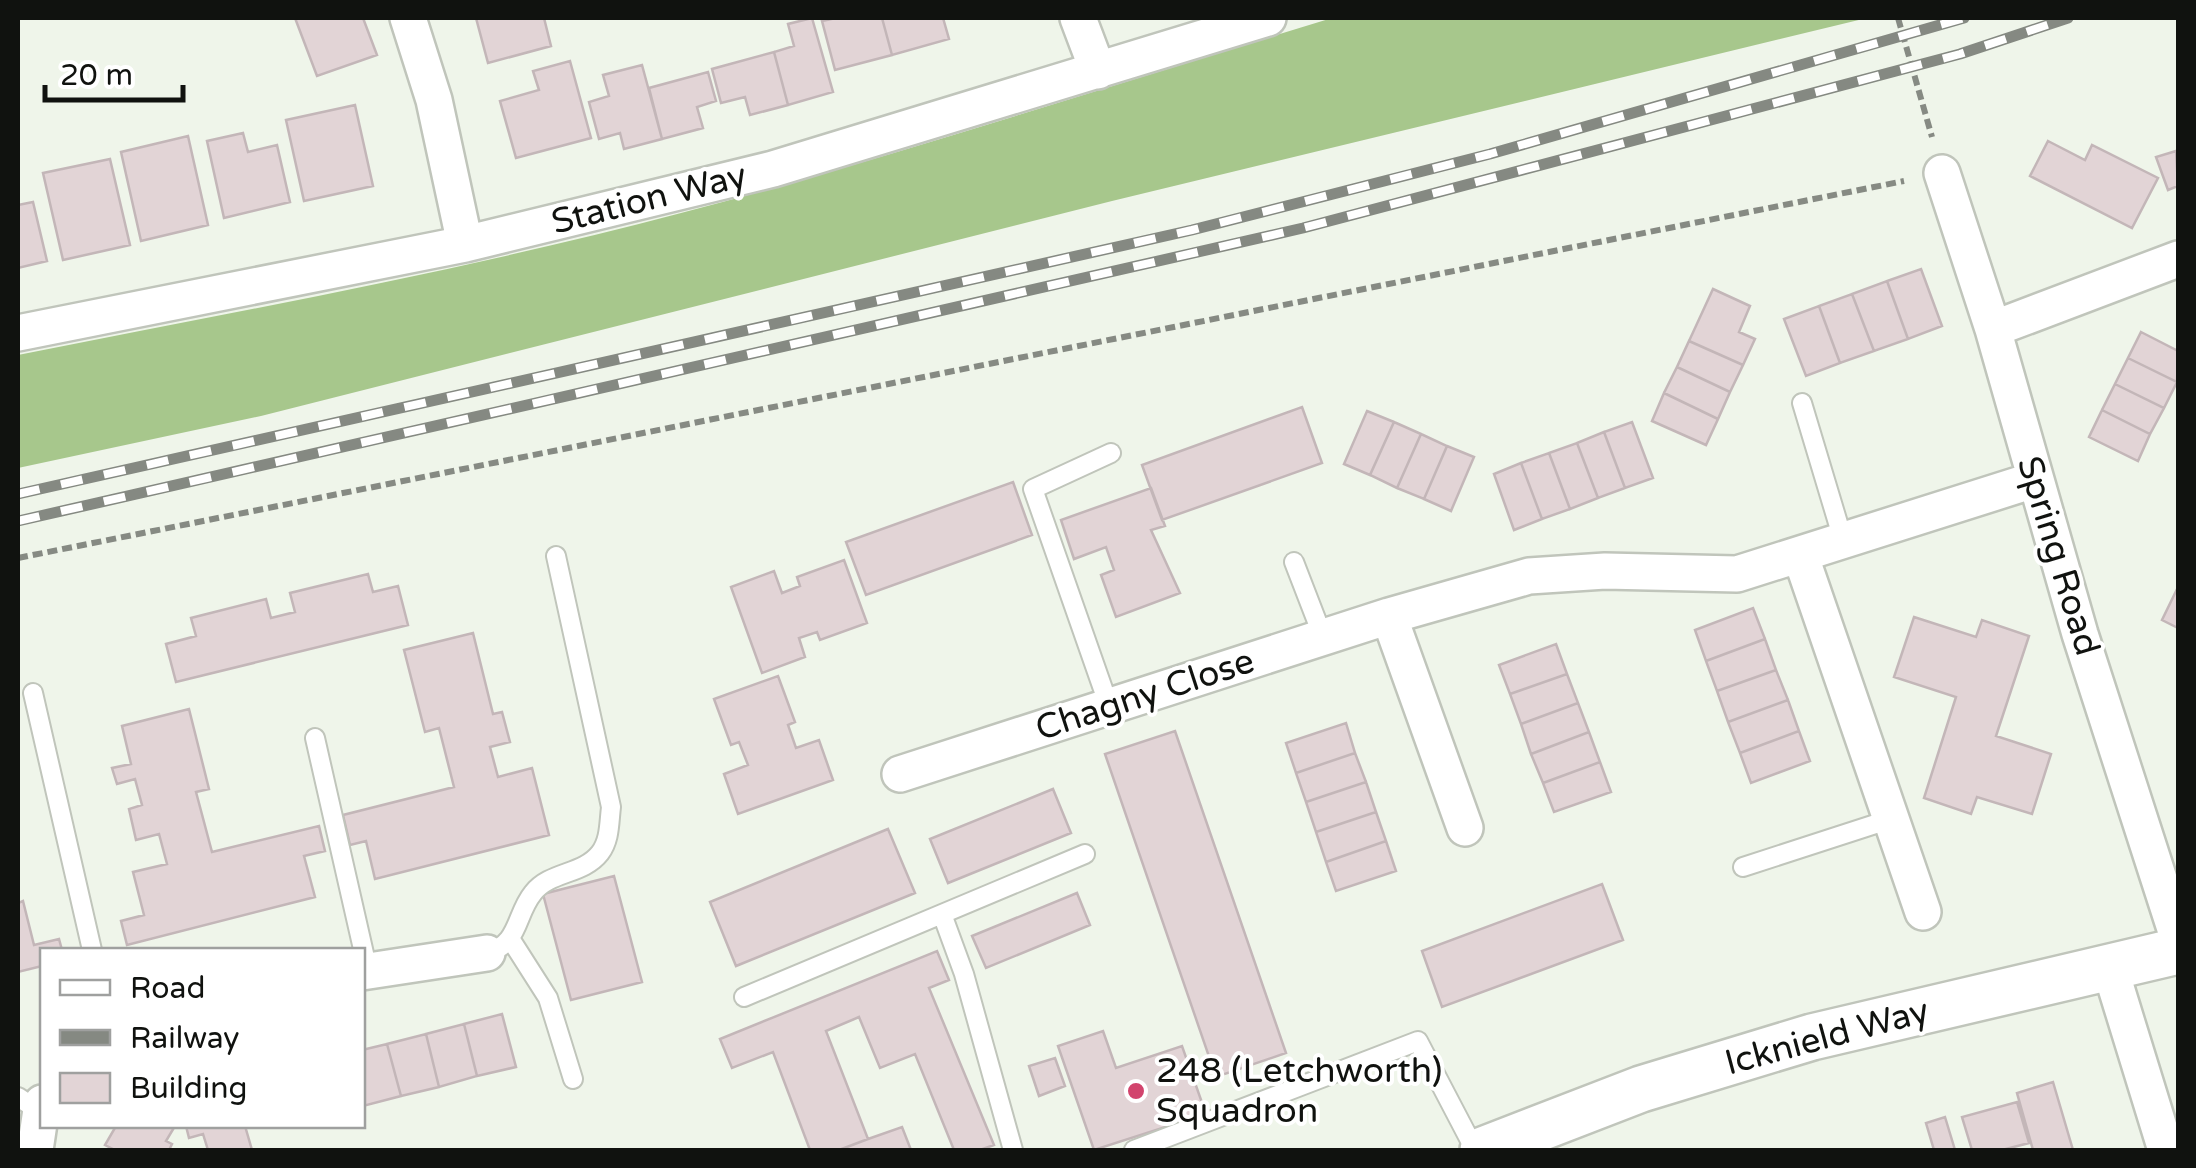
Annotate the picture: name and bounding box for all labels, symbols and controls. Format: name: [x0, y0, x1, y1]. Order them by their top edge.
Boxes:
scale bar: [45, 40, 182, 102]
text: 20 m: [60, 57, 133, 94]
street label: Station Way: [547, 155, 751, 243]
street label: Spring Road: [2008, 451, 2108, 661]
street label: Chagny Close: [1030, 640, 1260, 750]
legend: [40, 948, 365, 1128]
text: Road: [130, 970, 205, 1007]
street label: Icknield Way: [1721, 990, 1933, 1084]
text: Railway: [130, 1020, 239, 1057]
place label: 248 (Letchworth) Squadron: [1156, 1050, 1442, 1132]
text: Building: [130, 1070, 247, 1107]
marker: 248 (Letchworth) Squadron: [1125, 1080, 1147, 1102]

